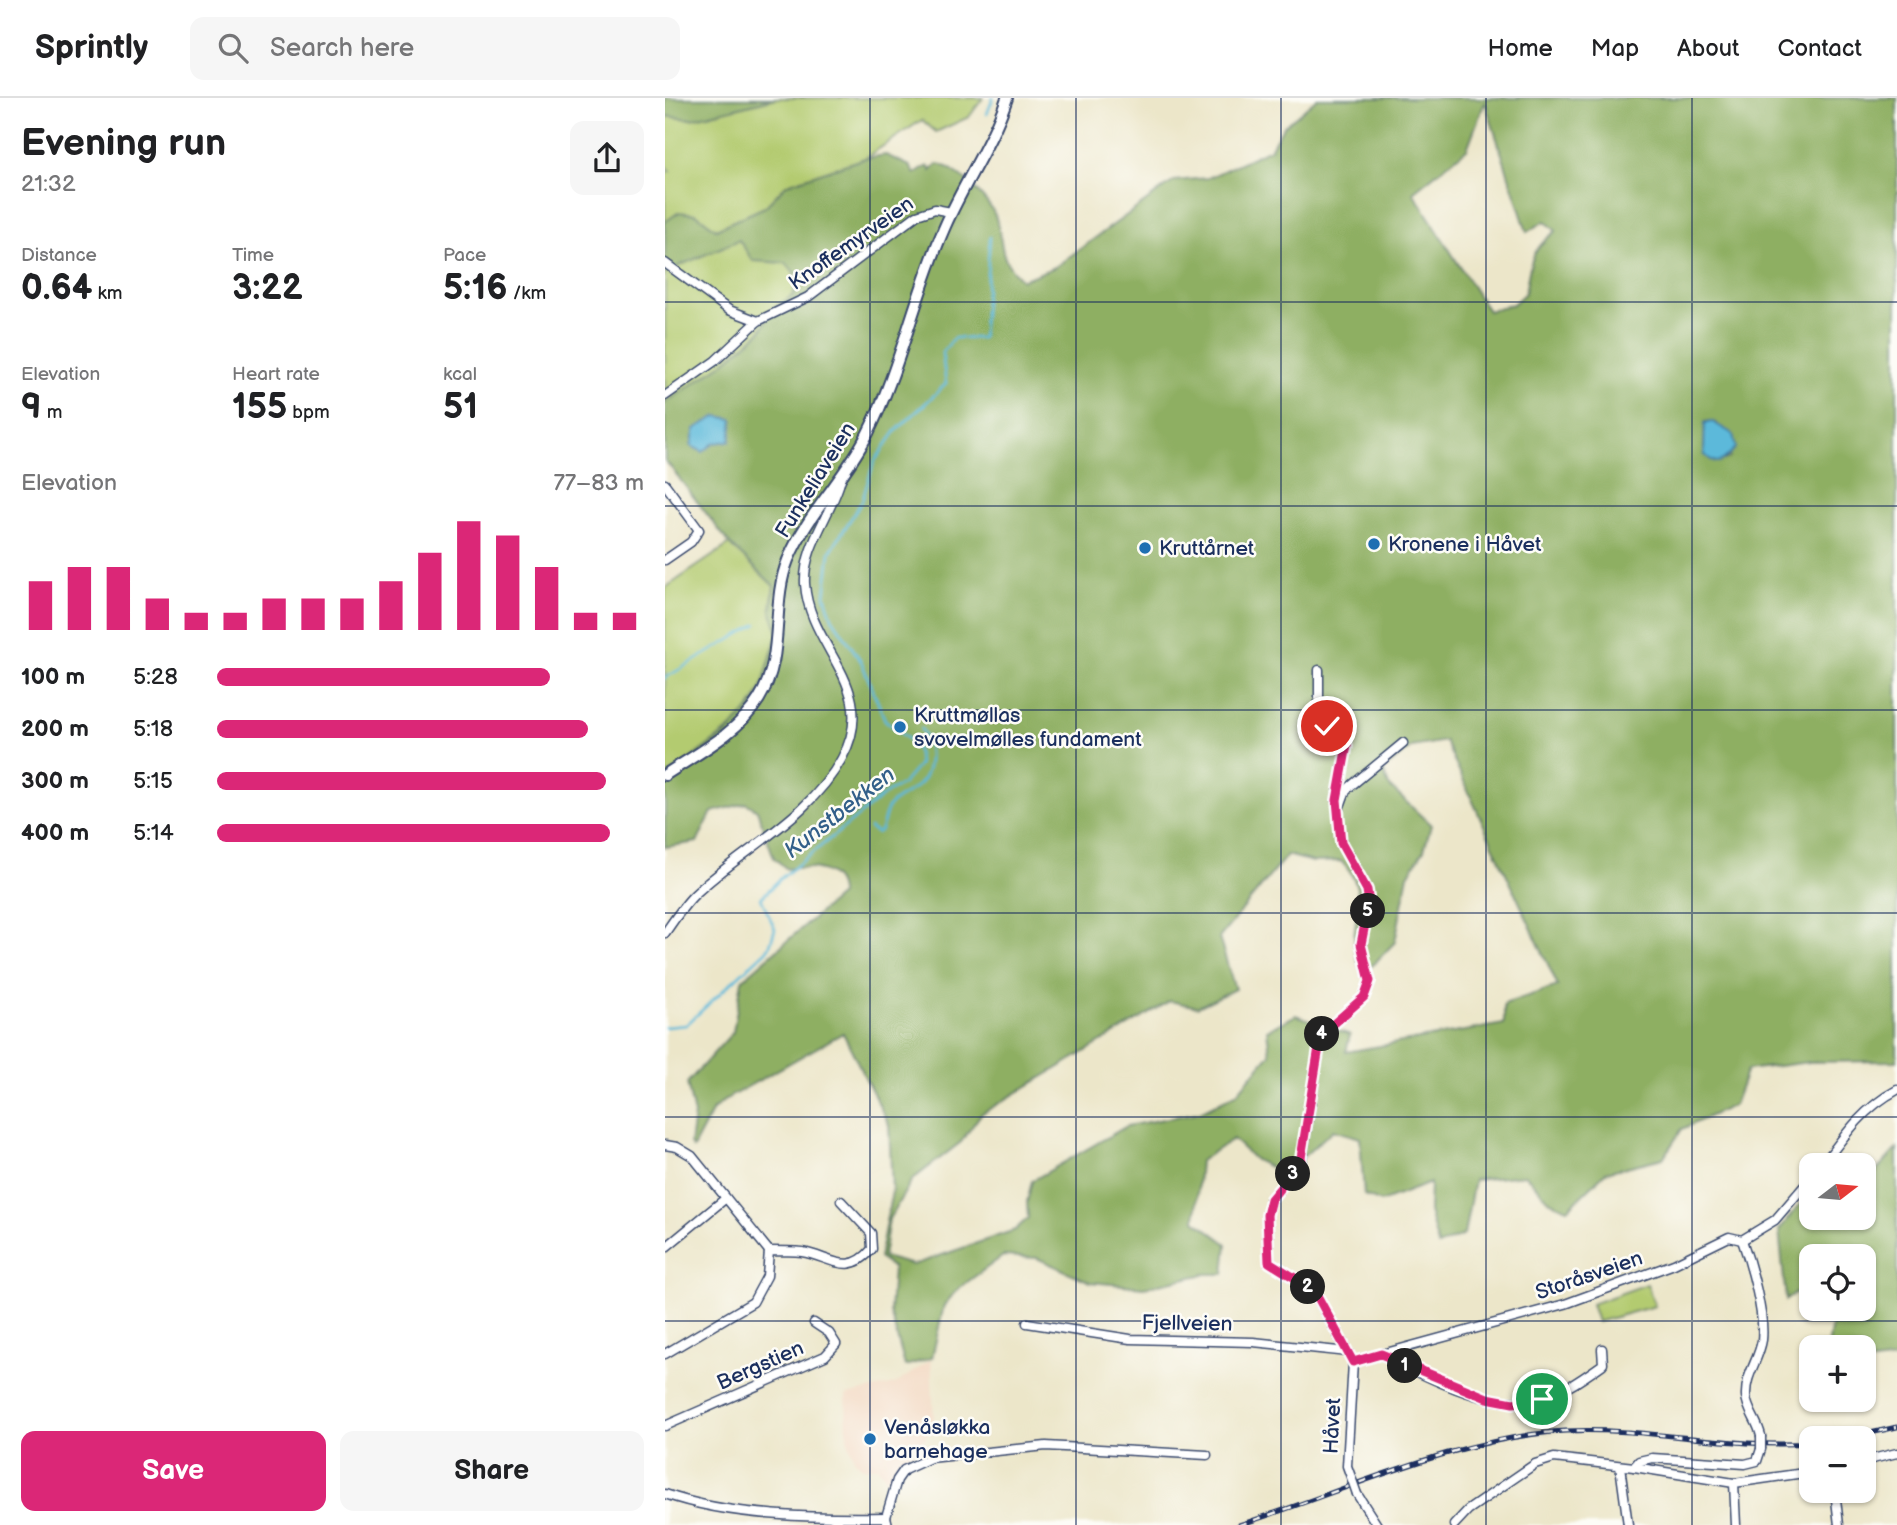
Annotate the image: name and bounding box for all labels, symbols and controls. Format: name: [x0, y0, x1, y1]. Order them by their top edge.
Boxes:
search box: [190, 17, 680, 80]
text: Sprintly: [35, 28, 148, 68]
icon: search: [214, 29, 252, 67]
text: Search here: [270, 33, 414, 64]
text: Home: [1488, 34, 1553, 63]
text: Map: [1591, 34, 1639, 63]
text: About: [1677, 34, 1739, 63]
text: Contact: [1777, 34, 1862, 63]
text: Evening run: [21, 121, 226, 166]
button: share: [570, 121, 644, 195]
text: 21:32: [21, 170, 76, 198]
street label: Knoffemyrveien: [784, 191, 918, 296]
text: Distance: [21, 244, 97, 267]
text: Time: [232, 244, 274, 267]
text: Pace: [443, 244, 486, 267]
text: 0.64: [21, 267, 92, 310]
text: 3:22: [232, 267, 303, 310]
text: 5:16: [443, 267, 508, 310]
text: km: [92, 282, 123, 305]
text: /km: [508, 282, 546, 305]
text: Elevation: [21, 363, 100, 386]
text: Heart rate: [232, 363, 320, 386]
text: kcal: [443, 363, 477, 386]
text: 9: [21, 386, 42, 429]
text: 155: [232, 386, 287, 429]
text: 51: [443, 386, 478, 429]
text: m: [42, 401, 62, 424]
text: bpm: [287, 401, 330, 424]
street label: Funkeliaveien: [770, 418, 861, 543]
text: Elevation: [21, 469, 117, 497]
text: 77–83 m: [553, 469, 644, 497]
place label: Kronene i Håvet: [1388, 532, 1542, 557]
place label: Kruttårnet: [1159, 536, 1255, 561]
marker: Kronene i Håvet: [1366, 536, 1382, 552]
marker: Kruttårnet: [1137, 540, 1153, 556]
text: 100 m: [21, 663, 85, 691]
text: 5:28: [133, 663, 178, 691]
pin: [1297, 696, 1357, 756]
place label: Kruttmøllas svovelmølles fundament: [914, 703, 1142, 752]
icon: check: [1308, 707, 1346, 745]
text: 200 m: [21, 715, 89, 743]
text: 5:18: [133, 715, 173, 743]
marker: Kruttmøllas svovelmølles fundament: [892, 719, 908, 735]
water label: Kunstbekken: [779, 761, 901, 865]
text: 300 m: [21, 767, 89, 795]
text: 5:15: [133, 767, 173, 795]
text: 400 m: [21, 819, 89, 847]
text: 5:14: [133, 819, 174, 847]
pin: 5: [1351, 894, 1385, 928]
text: 5: [1362, 899, 1373, 922]
pin: 4: [1305, 1016, 1339, 1052]
text: 4: [1316, 1022, 1327, 1045]
north arrow: [1799, 1153, 1876, 1230]
map controls: [1799, 1153, 1876, 1503]
pin: 3: [1275, 1156, 1311, 1192]
text: 3: [1287, 1162, 1298, 1185]
button: locate: [1799, 1244, 1876, 1321]
street label: Storåsveien: [1532, 1246, 1646, 1305]
pin: 2: [1291, 1270, 1325, 1304]
text: 2: [1302, 1275, 1313, 1298]
street label: Fjellveien: [1141, 1310, 1233, 1337]
street label: Bergstien: [713, 1335, 807, 1396]
button: +: [1799, 1335, 1876, 1412]
pin: 1: [1387, 1348, 1423, 1384]
text: 1: [1401, 1354, 1409, 1377]
pin: [1512, 1369, 1572, 1429]
icon: arrive: [1523, 1380, 1561, 1418]
street label: Håvet: [1319, 1397, 1346, 1455]
place label: Venåsløkka barnehage: [884, 1415, 990, 1464]
button: −: [1799, 1426, 1876, 1503]
button: Save: [21, 1431, 326, 1511]
button: Share: [340, 1431, 644, 1511]
marker: Venåsløkka barnehage: [862, 1431, 878, 1447]

